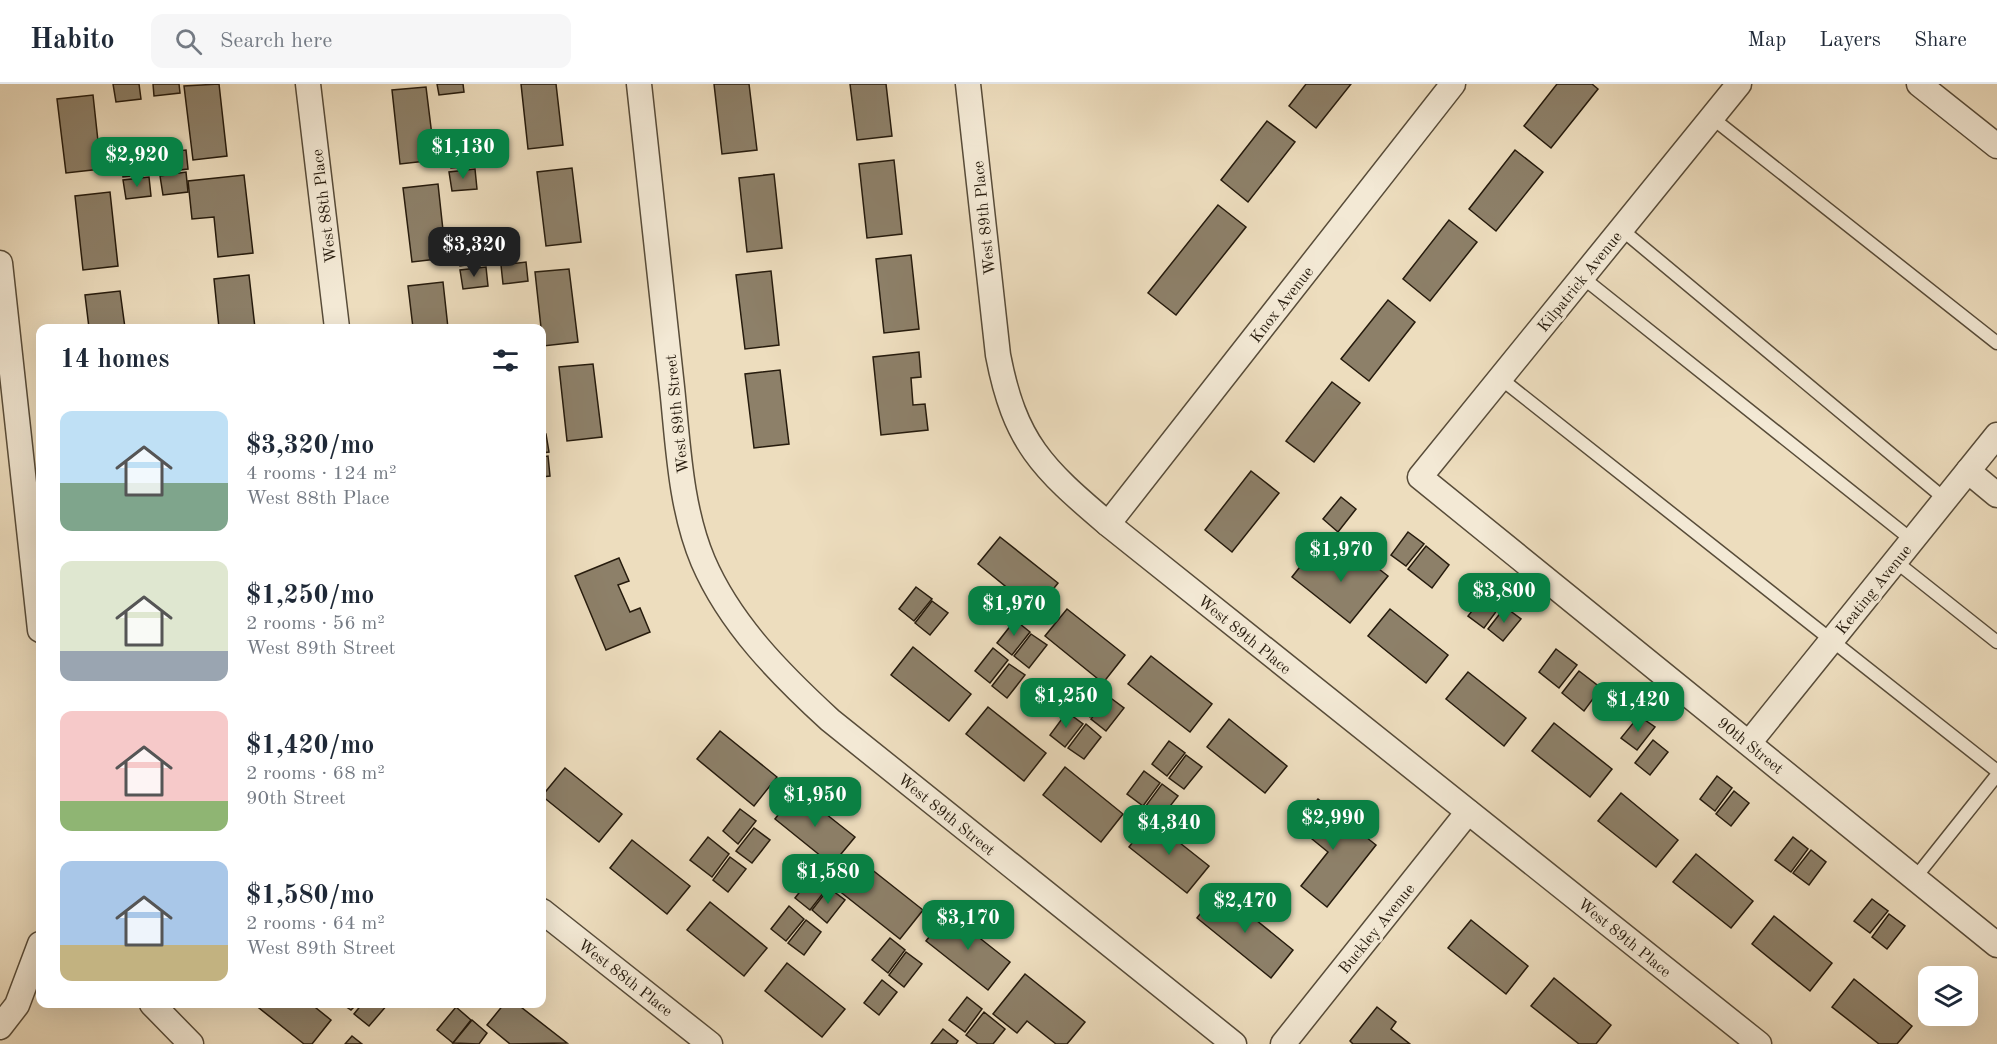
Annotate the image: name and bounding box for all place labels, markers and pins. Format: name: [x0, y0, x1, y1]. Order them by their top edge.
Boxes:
pin: $1,130: [414, 129, 512, 180]
pin: $2,920: [88, 137, 186, 188]
pin: $3,320: [425, 227, 523, 278]
pin: $1,970: [1292, 532, 1390, 583]
pin: $3,800: [1455, 573, 1553, 624]
pin: $1,970: [965, 586, 1063, 637]
pin: $1,250: [1017, 678, 1115, 729]
pin: $1,420: [1589, 682, 1687, 733]
pin: $1,950: [766, 777, 864, 828]
pin: $2,990: [1284, 800, 1382, 851]
pin: $4,340: [1120, 805, 1218, 856]
pin: $1,580: [779, 854, 877, 905]
pin: $2,470: [1196, 883, 1294, 934]
pin: $3,170: [919, 900, 1017, 951]

